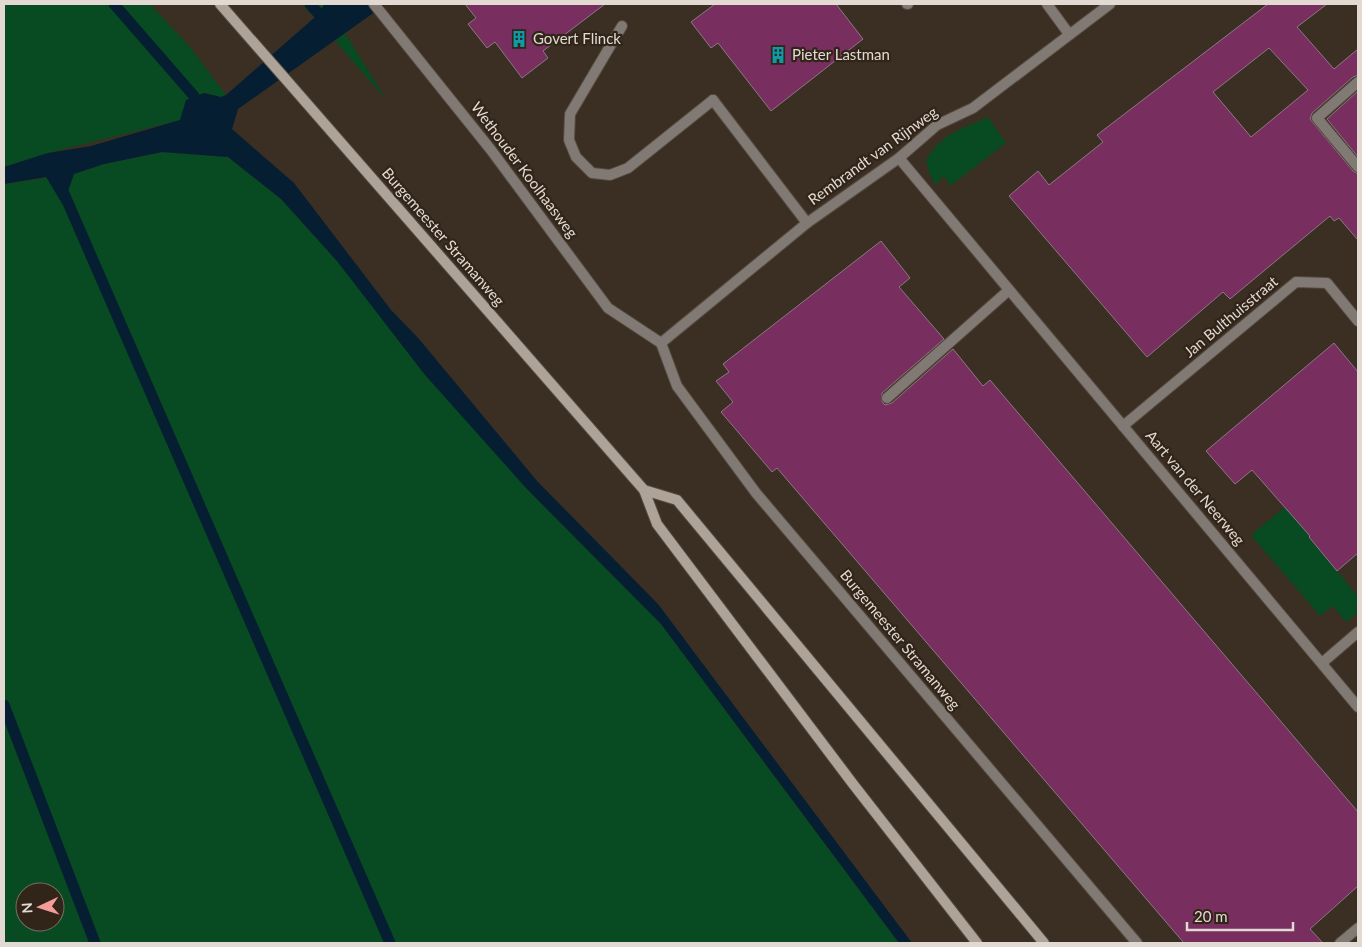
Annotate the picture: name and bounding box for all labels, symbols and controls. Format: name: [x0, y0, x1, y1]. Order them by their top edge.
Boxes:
building icon: Govert Flinck: [509, 29, 529, 49]
place label: Govert Flinck: [533, 29, 621, 47]
building icon: Pieter Lastman: [768, 45, 788, 65]
place label: Pieter Lastman: [792, 45, 890, 63]
street label: Wethouder Koolhaasweg: [468, 98, 582, 241]
street label: Rembrandt van Rijnweg: [804, 102, 941, 208]
street label: Burgemeester Stramanweg: [379, 164, 509, 309]
street label: Jan Bulthuisstraat: [1180, 271, 1281, 361]
street label: Aart van der Neerweg: [1142, 426, 1249, 549]
street label: Burgemeester Stramanweg: [837, 566, 965, 713]
north arrow: [15, 882, 65, 932]
scale bar: [1187, 900, 1293, 932]
text: N: [18, 902, 35, 914]
text: 20 m: [1194, 907, 1228, 925]

